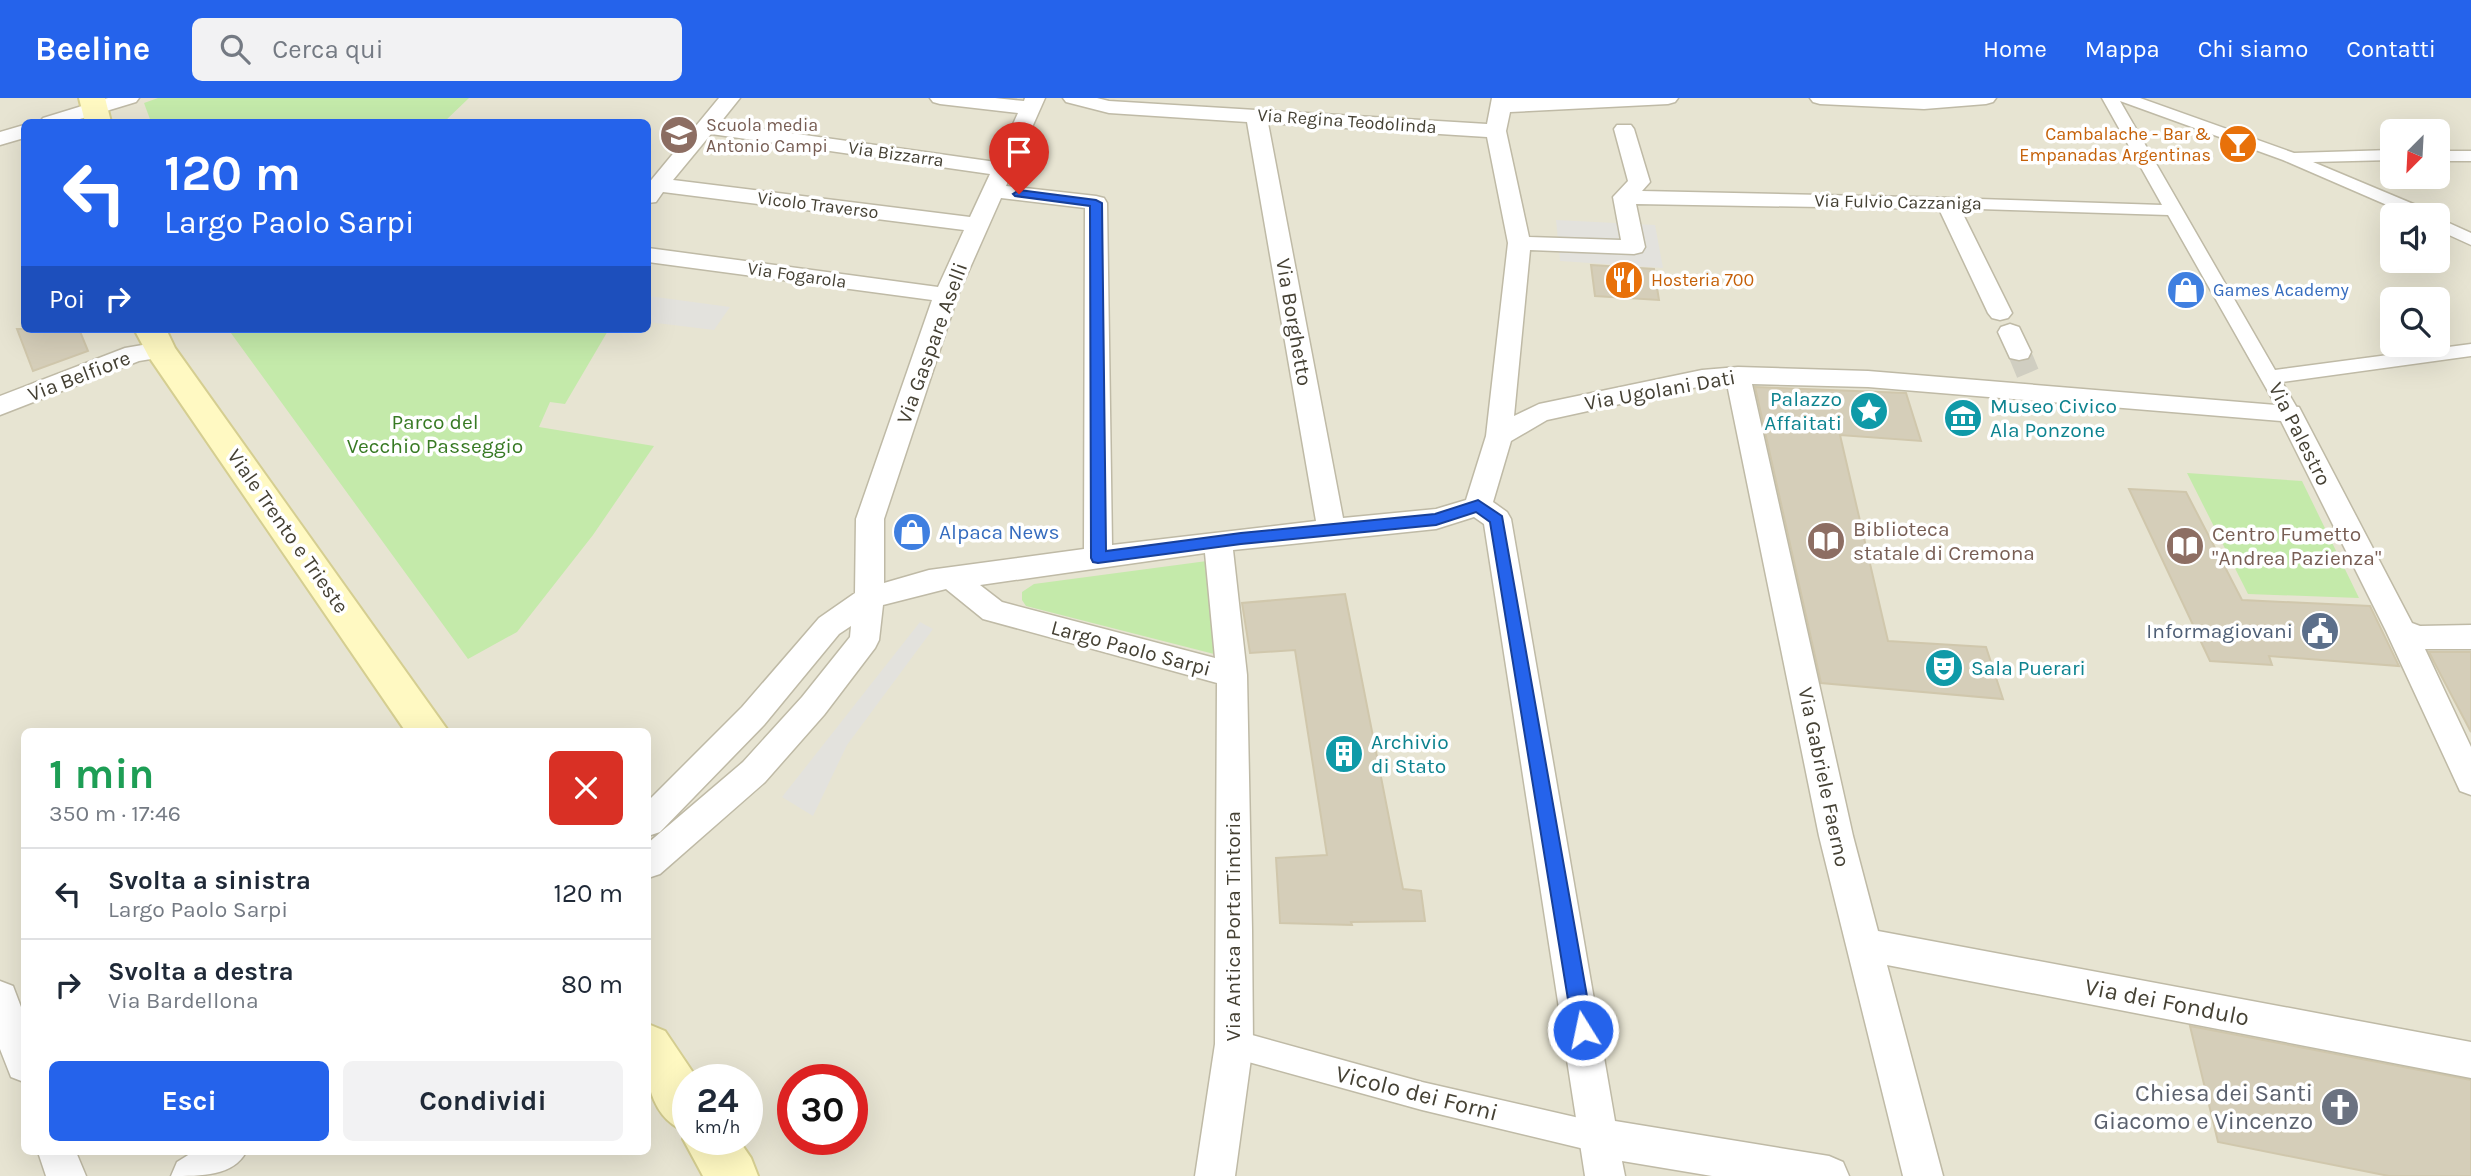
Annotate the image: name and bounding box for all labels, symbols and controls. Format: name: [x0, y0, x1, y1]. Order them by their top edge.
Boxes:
search box: [192, 18, 682, 81]
text: Beeline: [35, 30, 150, 68]
icon: search: [216, 30, 254, 68]
text: Cerca qui: [272, 34, 384, 65]
text: Home: [1983, 35, 2047, 63]
text: Mappa: [2085, 35, 2160, 63]
text: Chi siamo: [2198, 35, 2308, 63]
text: Contatti: [2346, 35, 2436, 63]
street label: Via Regina Teodolinda: [1257, 104, 1437, 138]
school or university icon: Scuola media Antonio Campi: [658, 114, 700, 156]
place label: Scuola media Antonio Campi: [706, 114, 828, 157]
north arrow: [2380, 119, 2450, 189]
map controls: [2380, 119, 2450, 357]
pin: [989, 122, 1049, 194]
place label: Cambalache - Bar & Empanadas Argentinas: [2019, 123, 2211, 166]
bar icon: Cambalache - Bar & Empanadas Argentinas: [2217, 123, 2259, 165]
icon: arrive: [1000, 133, 1038, 171]
street label: Via Bizzarra: [847, 136, 945, 172]
text: 120 m: [164, 145, 301, 202]
icon: left: [49, 147, 140, 238]
street label: Vicolo Traverso: [756, 187, 880, 223]
street label: Via Fulvio Cazzaniga: [1814, 190, 1982, 214]
button: sound: [2380, 203, 2450, 273]
text: Largo Paolo Sarpi: [164, 204, 414, 241]
street label: Via Borghetto: [1271, 256, 1317, 388]
street label: Via Fogarola: [746, 257, 848, 293]
street label: Via Gaspare Aselli: [892, 259, 972, 427]
restaurant icon: Hosteria 700: [1603, 259, 1645, 301]
place label: Hosteria 700: [1651, 269, 1754, 291]
shop icon: Games Academy: [2165, 269, 2207, 311]
place label: Games Academy: [2213, 279, 2350, 301]
icon: right: [99, 280, 137, 318]
text: Poi: [49, 284, 85, 315]
button: search: [2380, 287, 2450, 357]
street label: Via Belfiore: [24, 346, 134, 406]
street label: Via Ugolani Dati: [1583, 365, 1737, 415]
street label: Via Palestro: [2264, 378, 2336, 490]
place label: Palazzo Affaitati: [1764, 387, 1842, 435]
place icon: Palazzo Affaitati: [1848, 390, 1890, 432]
place label: Museo Civico Ala Ponzone: [1990, 394, 2117, 442]
museum icon: Museo Civico Ala Ponzone: [1942, 397, 1984, 439]
park label: Parco del Vecchio Passeggio: [347, 410, 523, 458]
street label: Viale Trento e Trieste: [222, 444, 354, 618]
shop icon: Alpaca News: [891, 511, 933, 553]
place label: Biblioteca statale di Cremona: [1853, 517, 2035, 565]
place label: Alpaca News: [939, 520, 1060, 544]
library icon: Biblioteca statale di Cremona: [1805, 520, 1847, 562]
place label: Centro Fumetto "Andrea Pazienza": [2212, 522, 2381, 570]
library icon: Centro Fumetto "Andrea Pazienza": [2164, 525, 2206, 567]
public building icon: Informagiovani: [2299, 610, 2341, 652]
street label: Largo Paolo Sarpi: [1049, 615, 1213, 681]
place label: Informagiovani: [2146, 619, 2293, 643]
theatre icon: Sala Puerari: [1923, 647, 1965, 689]
place label: Sala Puerari: [1971, 656, 2086, 680]
street label: Via Gabriele Faerno: [1793, 685, 1855, 869]
place label: Archivio di Stato: [1371, 730, 1449, 778]
building icon: Archivio di Stato: [1323, 733, 1365, 775]
text: 1 min: [49, 749, 154, 799]
button: close: [549, 751, 623, 825]
text: 350 m · 17:46: [49, 800, 181, 827]
street label: Via Antica Porta Tintoria: [1221, 811, 1245, 1041]
text: Svolta a sinistra: [108, 865, 311, 896]
icon: left: [49, 875, 87, 913]
text: 120 m: [553, 878, 623, 909]
text: Largo Paolo Sarpi: [108, 896, 288, 923]
text: Svolta a destra: [108, 956, 294, 987]
icon: right: [49, 966, 87, 1004]
text: 80 m: [561, 969, 623, 1000]
street label: Via dei Fondulo: [2082, 972, 2252, 1032]
text: Via Bardellona: [108, 987, 259, 1014]
position arrow: [1546, 993, 1620, 1067]
street label: Vicolo dei Forni: [1333, 1059, 1501, 1127]
button: Esci: [49, 1061, 329, 1141]
button: Condividi: [343, 1061, 623, 1141]
speed limit sign: 30: [777, 1064, 868, 1155]
place label: Chiesa dei Santi Giacomo e Vincenzo: [2094, 1079, 2313, 1135]
text: 24: [697, 1080, 739, 1121]
church icon: Chiesa dei Santi Giacomo e Vincenzo: [2319, 1086, 2361, 1128]
text: km/h: [695, 1116, 740, 1138]

